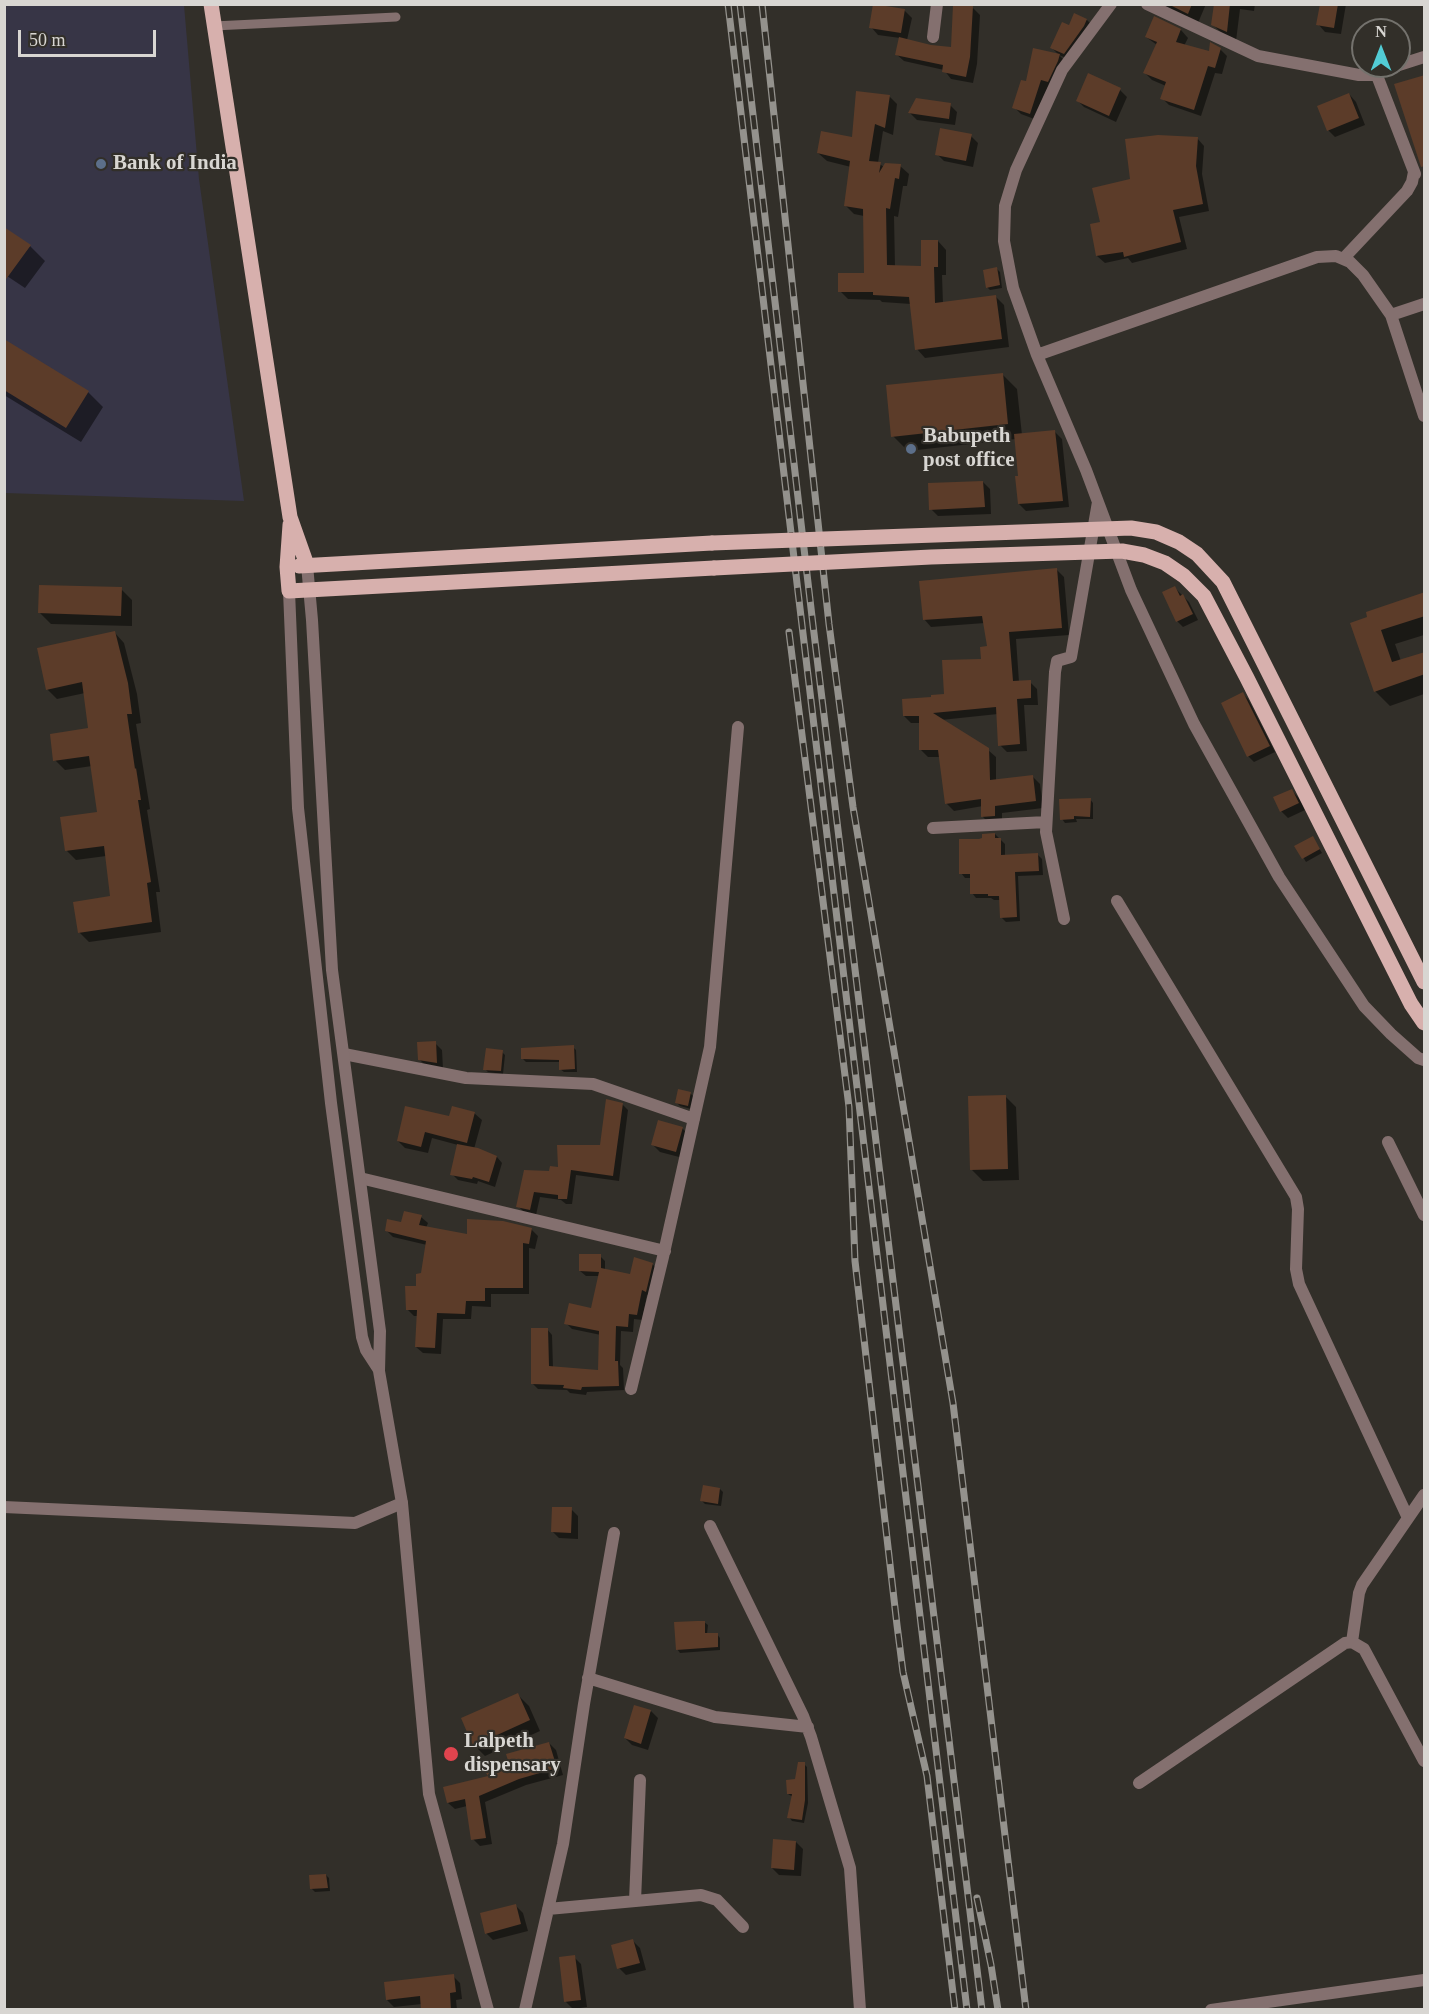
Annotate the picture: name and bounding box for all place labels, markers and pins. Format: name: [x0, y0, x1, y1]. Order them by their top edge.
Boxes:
place label: Bank of India: [113, 151, 237, 177]
marker: Bank of India: [94, 157, 108, 171]
place label: Babupeth post office: [923, 424, 1015, 474]
marker: Babupeth post office: [904, 442, 918, 456]
place label: Lalpeth dispensary: [464, 1729, 561, 1779]
marker: Lalpeth dispensary: [442, 1745, 460, 1763]

